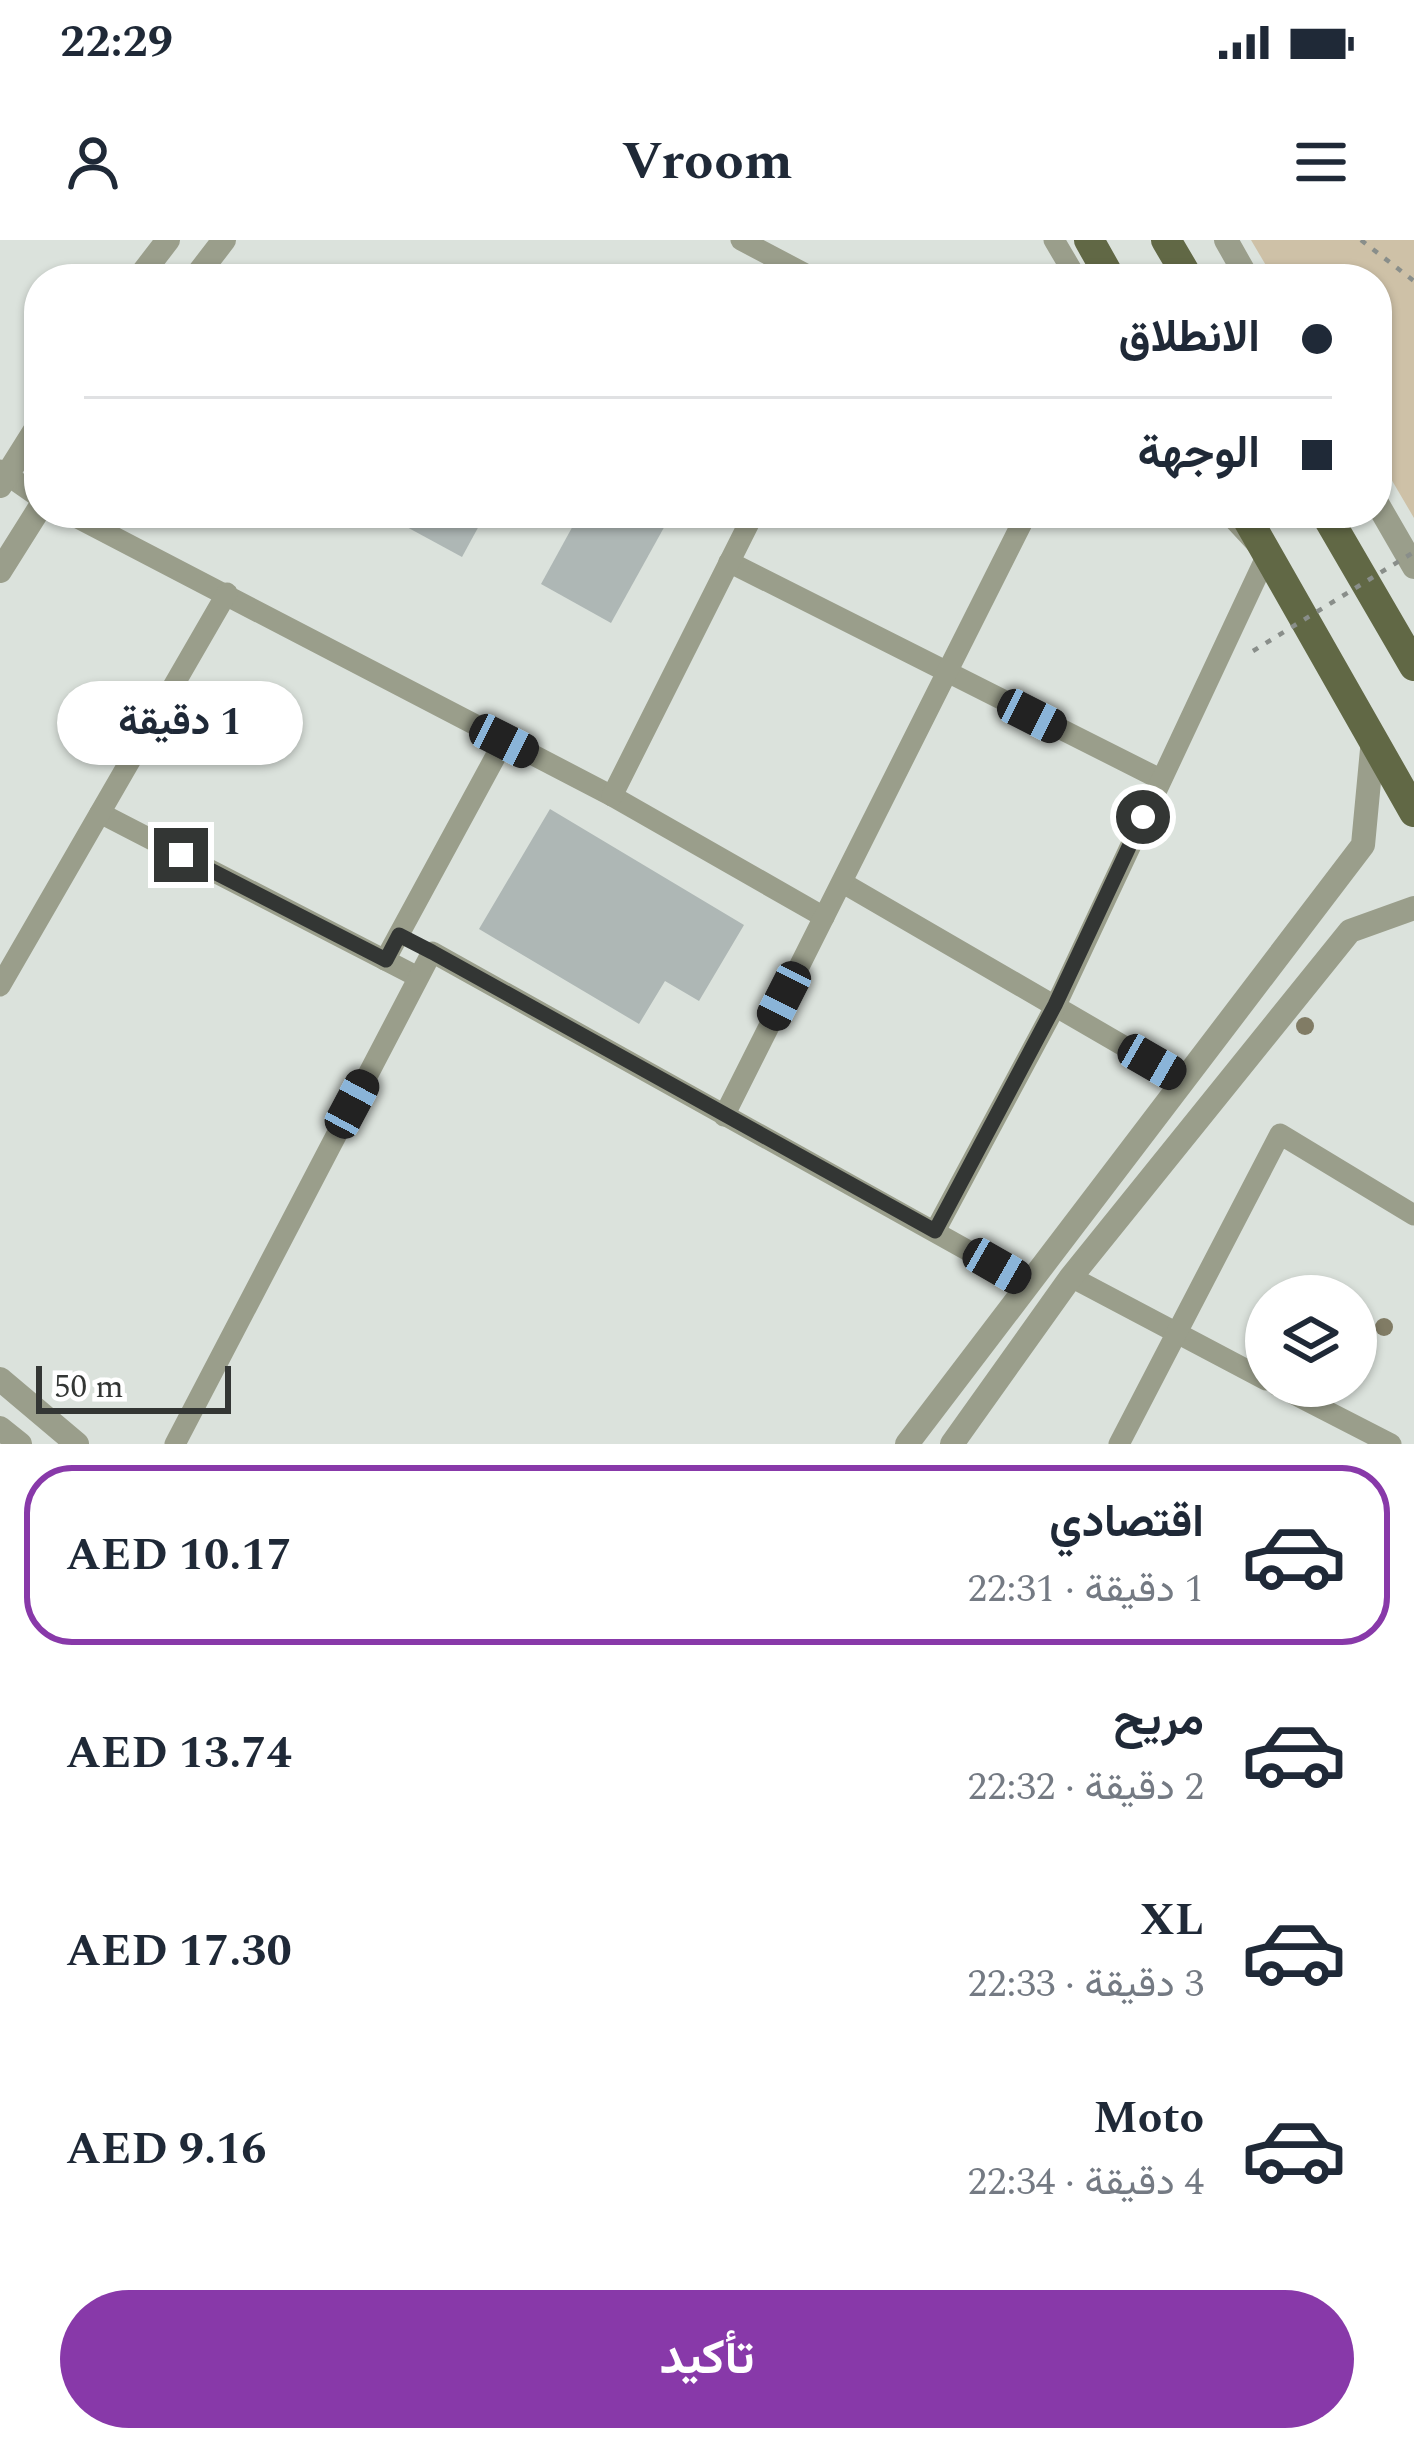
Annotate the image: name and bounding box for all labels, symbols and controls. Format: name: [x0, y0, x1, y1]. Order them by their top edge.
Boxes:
text: 22:29: [60, 8, 173, 77]
text: Vroom: [621, 121, 793, 203]
icon: person: [60, 129, 126, 195]
icon: menu: [1288, 129, 1354, 195]
text: الانطلاق: [1119, 303, 1260, 372]
text: الوجهة: [1138, 419, 1260, 488]
callout: 1 دقيقة: [58, 681, 304, 765]
car: [992, 684, 1072, 748]
text: 1 دقيقة: [118, 693, 242, 752]
car: [464, 709, 544, 773]
route start: [1116, 790, 1170, 844]
route end: [154, 828, 208, 882]
car: [752, 956, 816, 1036]
car: [1112, 1028, 1192, 1096]
car: [319, 1064, 385, 1144]
car: [957, 1232, 1037, 1300]
map controls: [1245, 1275, 1377, 1407]
button: layers: [1245, 1275, 1377, 1407]
scale bar: [36, 1360, 231, 1413]
text: 50 m: [54, 1362, 124, 1412]
text: اقتصادي: [1049, 1488, 1204, 1557]
icon: car: [1240, 1501, 1348, 1609]
text: AED 10.17: [66, 1521, 292, 1590]
text: 1 دقيقة · 22:31: [967, 1560, 1204, 1619]
text: مريح: [1113, 1686, 1204, 1755]
icon: car: [1240, 1699, 1348, 1807]
text: AED 13.74: [66, 1719, 292, 1788]
text: 2 دقيقة · 22:32: [967, 1758, 1204, 1817]
text: XL: [1140, 1886, 1204, 1955]
icon: car: [1240, 1897, 1348, 2005]
text: AED 17.30: [66, 1917, 292, 1986]
text: 3 دقيقة · 22:33: [967, 1955, 1204, 2014]
text: Moto: [1093, 2084, 1204, 2153]
icon: car: [1240, 2095, 1348, 2203]
text: AED 9.16: [66, 2115, 267, 2184]
text: 4 دقيقة · 22:34: [967, 2153, 1204, 2212]
button: تأكيد: [60, 2290, 1354, 2428]

